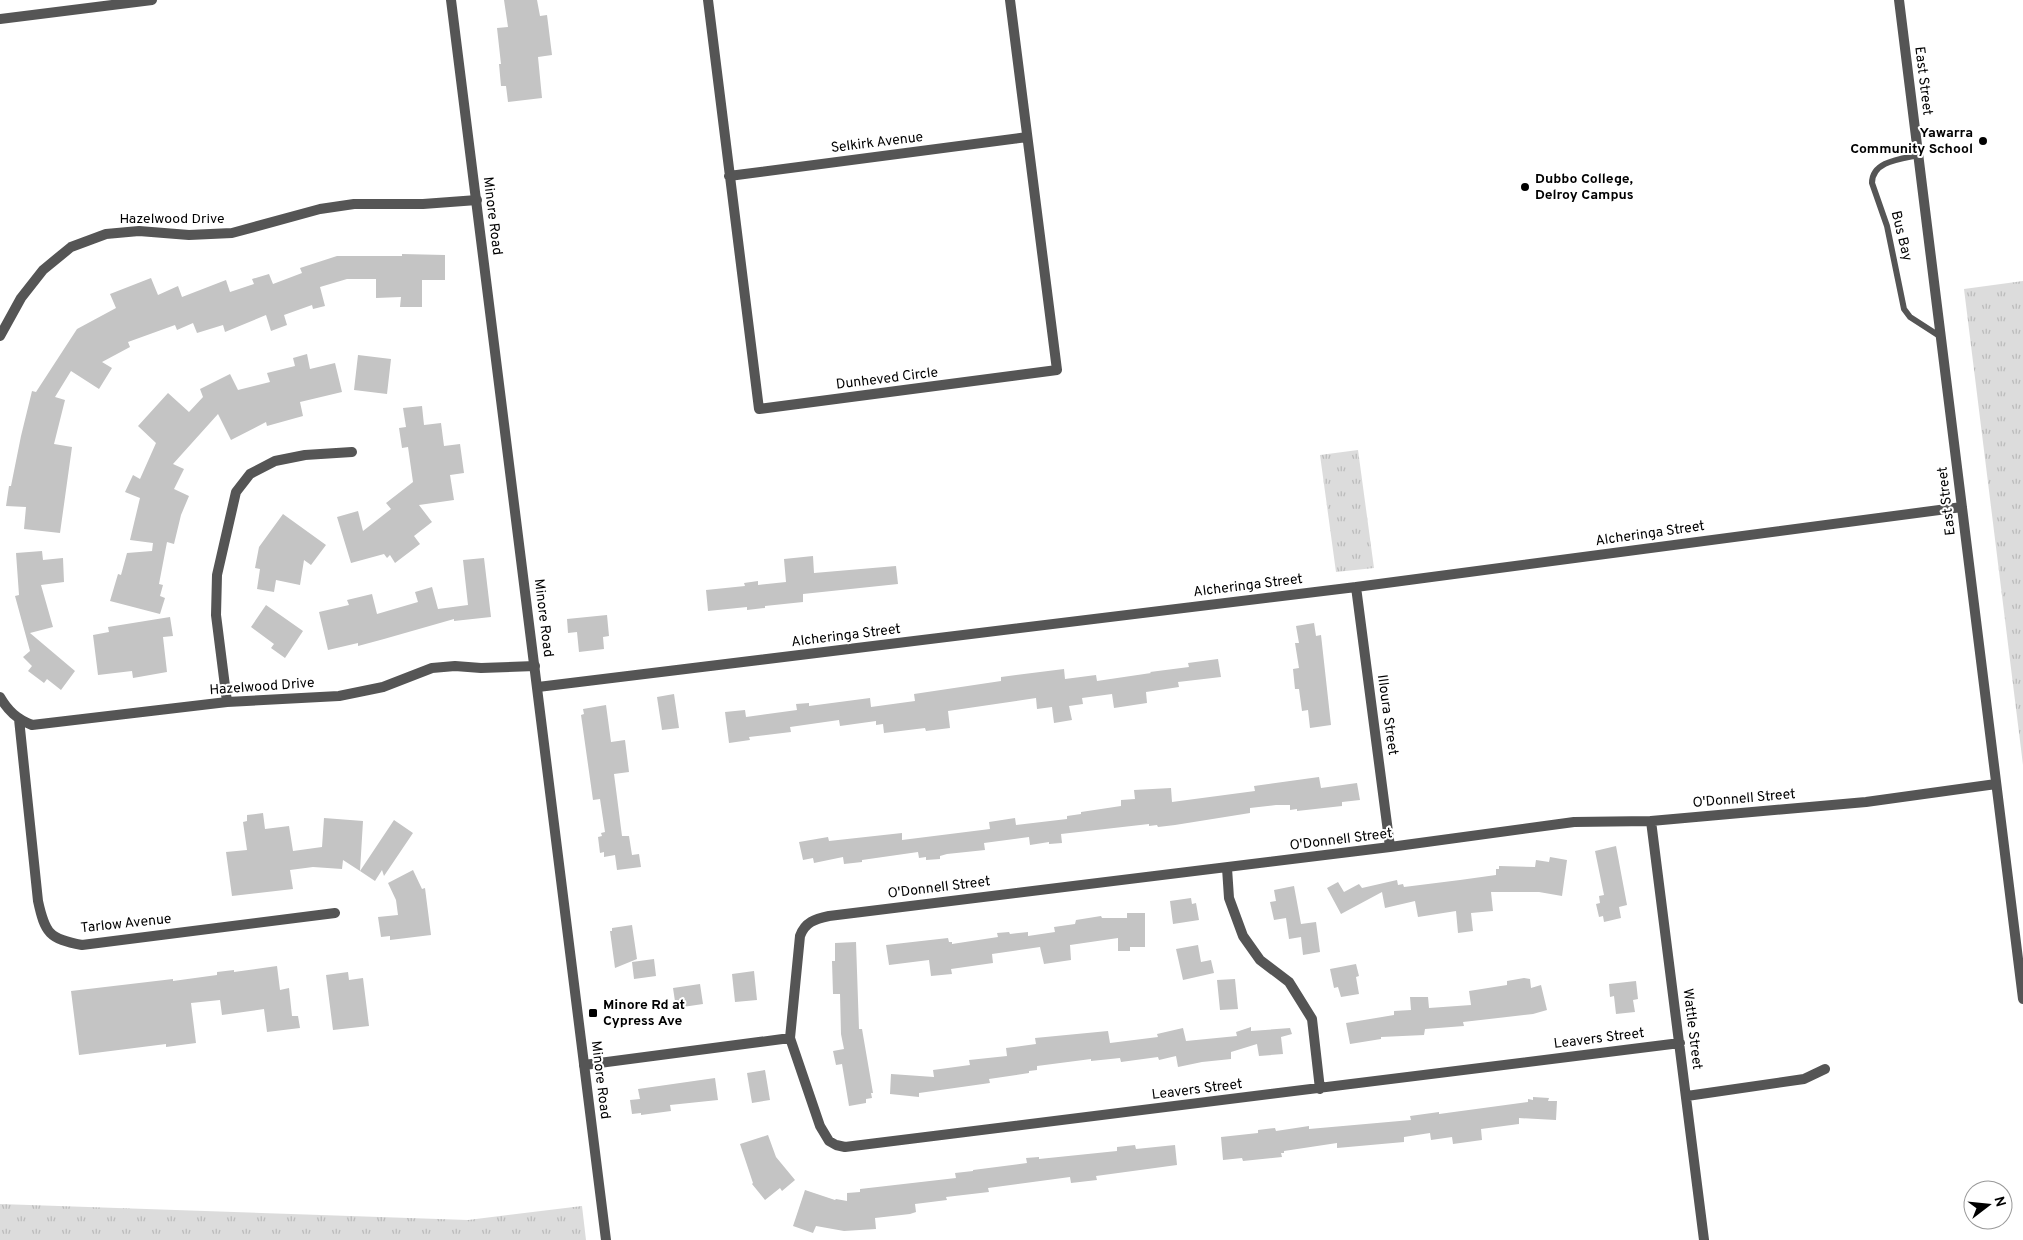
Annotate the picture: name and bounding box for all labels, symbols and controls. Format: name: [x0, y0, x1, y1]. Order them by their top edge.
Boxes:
street label: East Street: [1910, 46, 1936, 116]
place label: Yawarra Community School: [1850, 125, 1973, 158]
street label: Selkirk Avenue: [830, 129, 924, 157]
marker: Yawarra Community School: [1977, 135, 1989, 147]
place label: Dubbo College, Delroy Campus: [1535, 171, 1634, 204]
street label: Minore Road: [479, 176, 505, 256]
marker: Dubbo College, Delroy Campus: [1519, 181, 1531, 193]
street label: Bus Bay: [1887, 209, 1915, 263]
street label: Hazelwood Drive: [119, 211, 225, 228]
street label: Dunheved Circle: [835, 364, 939, 394]
street label: East Street: [1934, 466, 1960, 536]
street label: Alcheringa Street: [1594, 518, 1706, 550]
street label: Alcheringa Street: [1192, 571, 1304, 601]
street label: Minore Road: [530, 578, 556, 658]
street label: Alcheringa Street: [790, 621, 902, 651]
street label: Illoura Street: [1373, 673, 1401, 757]
street label: Hazelwood Drive: [209, 675, 315, 699]
street label: O'Donnell Street: [1692, 786, 1796, 812]
street label: O'Donnell Street: [1289, 825, 1393, 855]
street label: O'Donnell Street: [887, 873, 991, 903]
street label: Tarlow Avenue: [80, 911, 172, 937]
street label: Wattle Street: [1679, 987, 1705, 1071]
place label: Minore Rd at Cypress Ave: [603, 997, 685, 1030]
marker: Minore Rd at Cypress Ave: [587, 1007, 599, 1019]
street label: Leavers Street: [1553, 1025, 1645, 1053]
street label: Minore Road: [587, 1040, 613, 1120]
street label: Leavers Street: [1151, 1076, 1243, 1104]
north arrow: [1963, 1180, 2013, 1230]
text: N: [1989, 1195, 2009, 1209]

